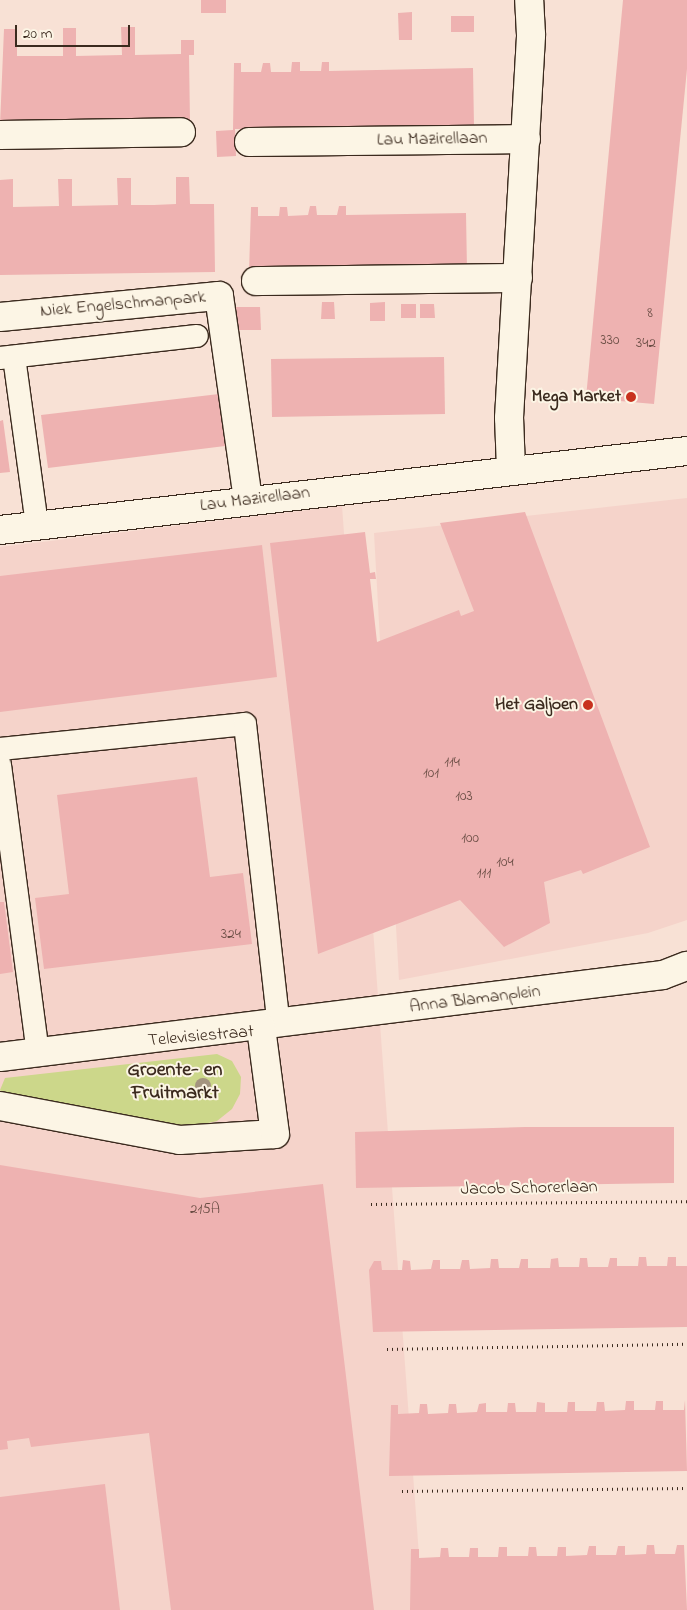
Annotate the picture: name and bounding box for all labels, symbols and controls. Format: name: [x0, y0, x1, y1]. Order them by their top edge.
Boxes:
scale bar: [18, 15, 132, 47]
text: 20 m: [23, 23, 52, 45]
street label: Lau Mazirellaan: [377, 128, 487, 152]
street label: Niek Engelschmanpark: [39, 287, 207, 323]
house number: 8: [647, 305, 653, 323]
house number: 330: [601, 332, 619, 350]
house number: 342: [636, 335, 656, 353]
place label: Mega Market: [531, 386, 621, 408]
marker: Mega Market: [625, 391, 637, 403]
street label: Lau Mazirellaan: [199, 483, 311, 517]
place label: Het Galjoen: [495, 694, 578, 716]
marker: Het Galjoen: [582, 699, 594, 711]
house number: 114: [444, 754, 460, 772]
house number: 101: [423, 765, 439, 783]
house number: 103: [455, 788, 473, 806]
house number: 100: [461, 830, 479, 848]
house number: 104: [496, 854, 514, 872]
house number: 111: [477, 865, 491, 883]
house number: 324: [221, 926, 241, 944]
street label: Anna Blamanplein: [408, 981, 542, 1019]
street label: Televisiestraat: [147, 1022, 255, 1052]
district label: Groente- en Fruitmarkt: [128, 1058, 222, 1105]
street label: Jacob Schorerlaan: [460, 1177, 598, 1201]
house number: 215A: [190, 1201, 220, 1219]

